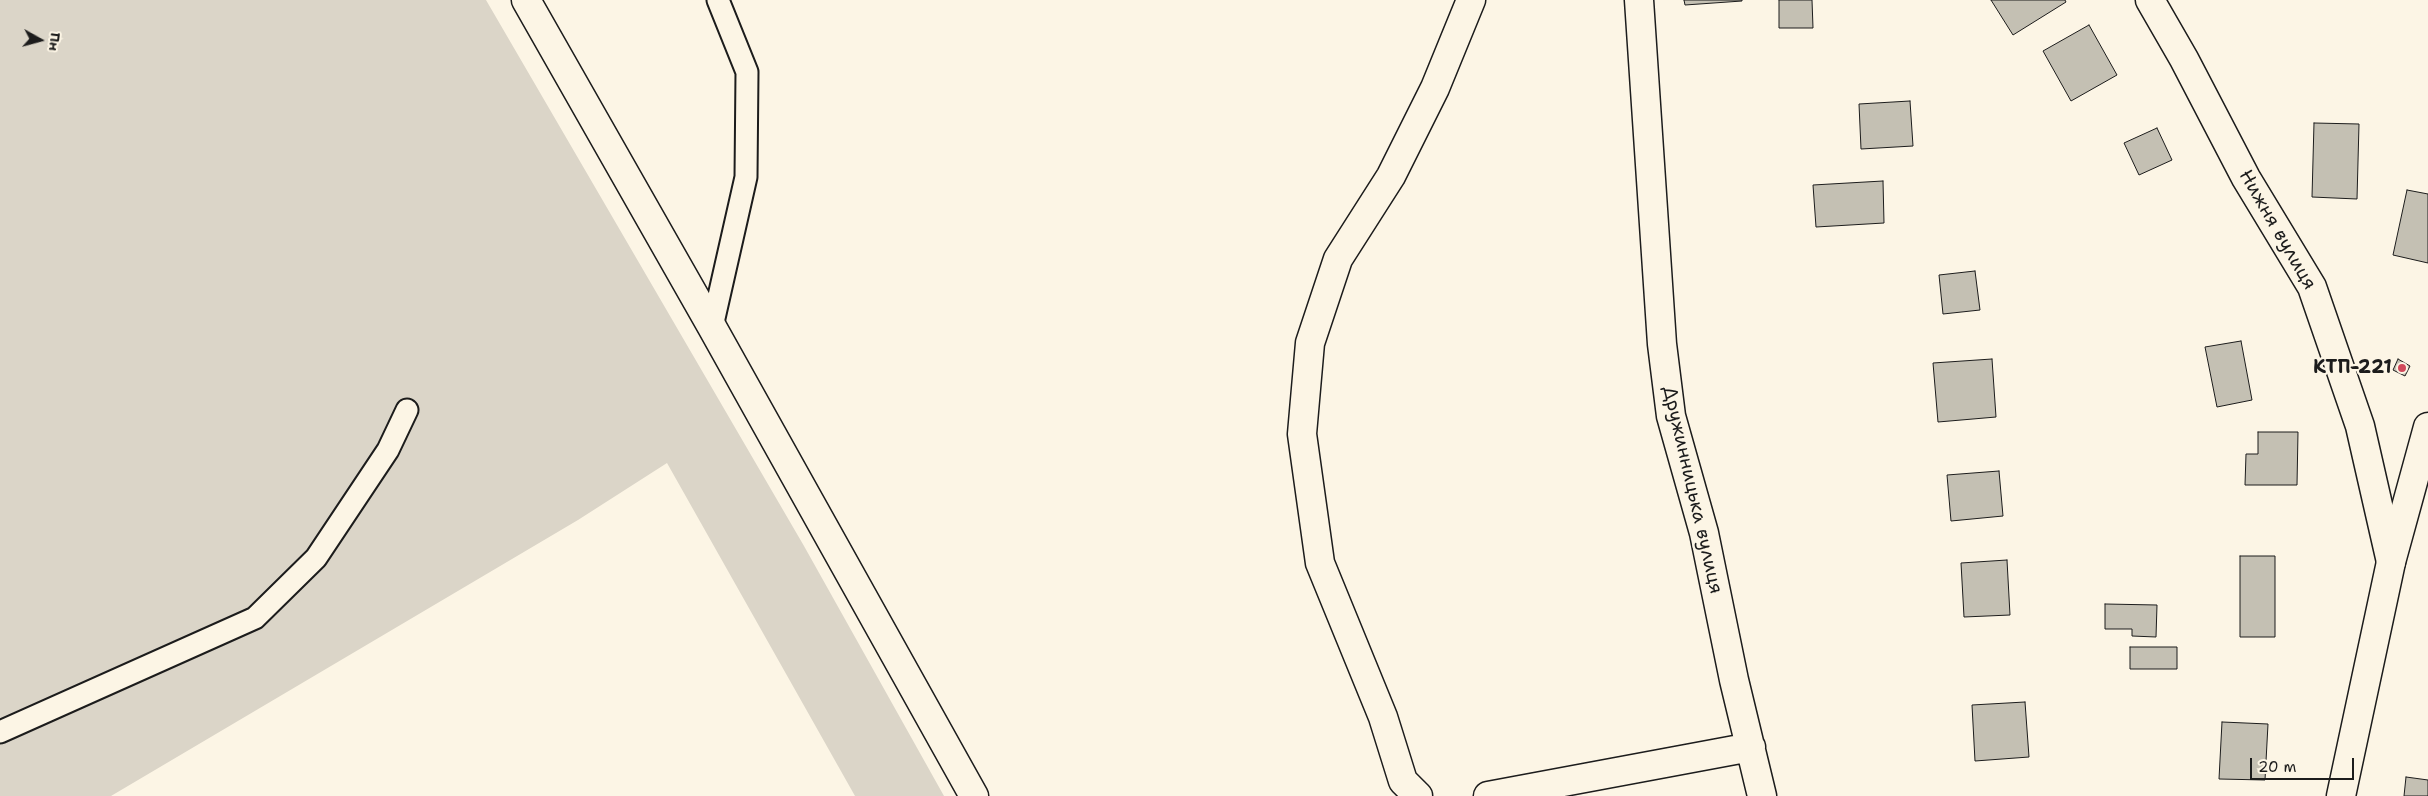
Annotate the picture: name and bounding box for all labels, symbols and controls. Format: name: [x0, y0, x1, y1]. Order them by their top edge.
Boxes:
north arrow: [15, 15, 65, 65]
text: Пн: [45, 32, 65, 52]
street label: Нижня вулиця: [2233, 166, 2321, 294]
place label: КТП-221: [2313, 357, 2392, 379]
marker: КТП-221: [2396, 362, 2408, 374]
street label: Дружинницька вулиця: [1657, 384, 1727, 596]
scale bar: [2253, 748, 2357, 780]
text: 20 m: [2258, 757, 2297, 777]

